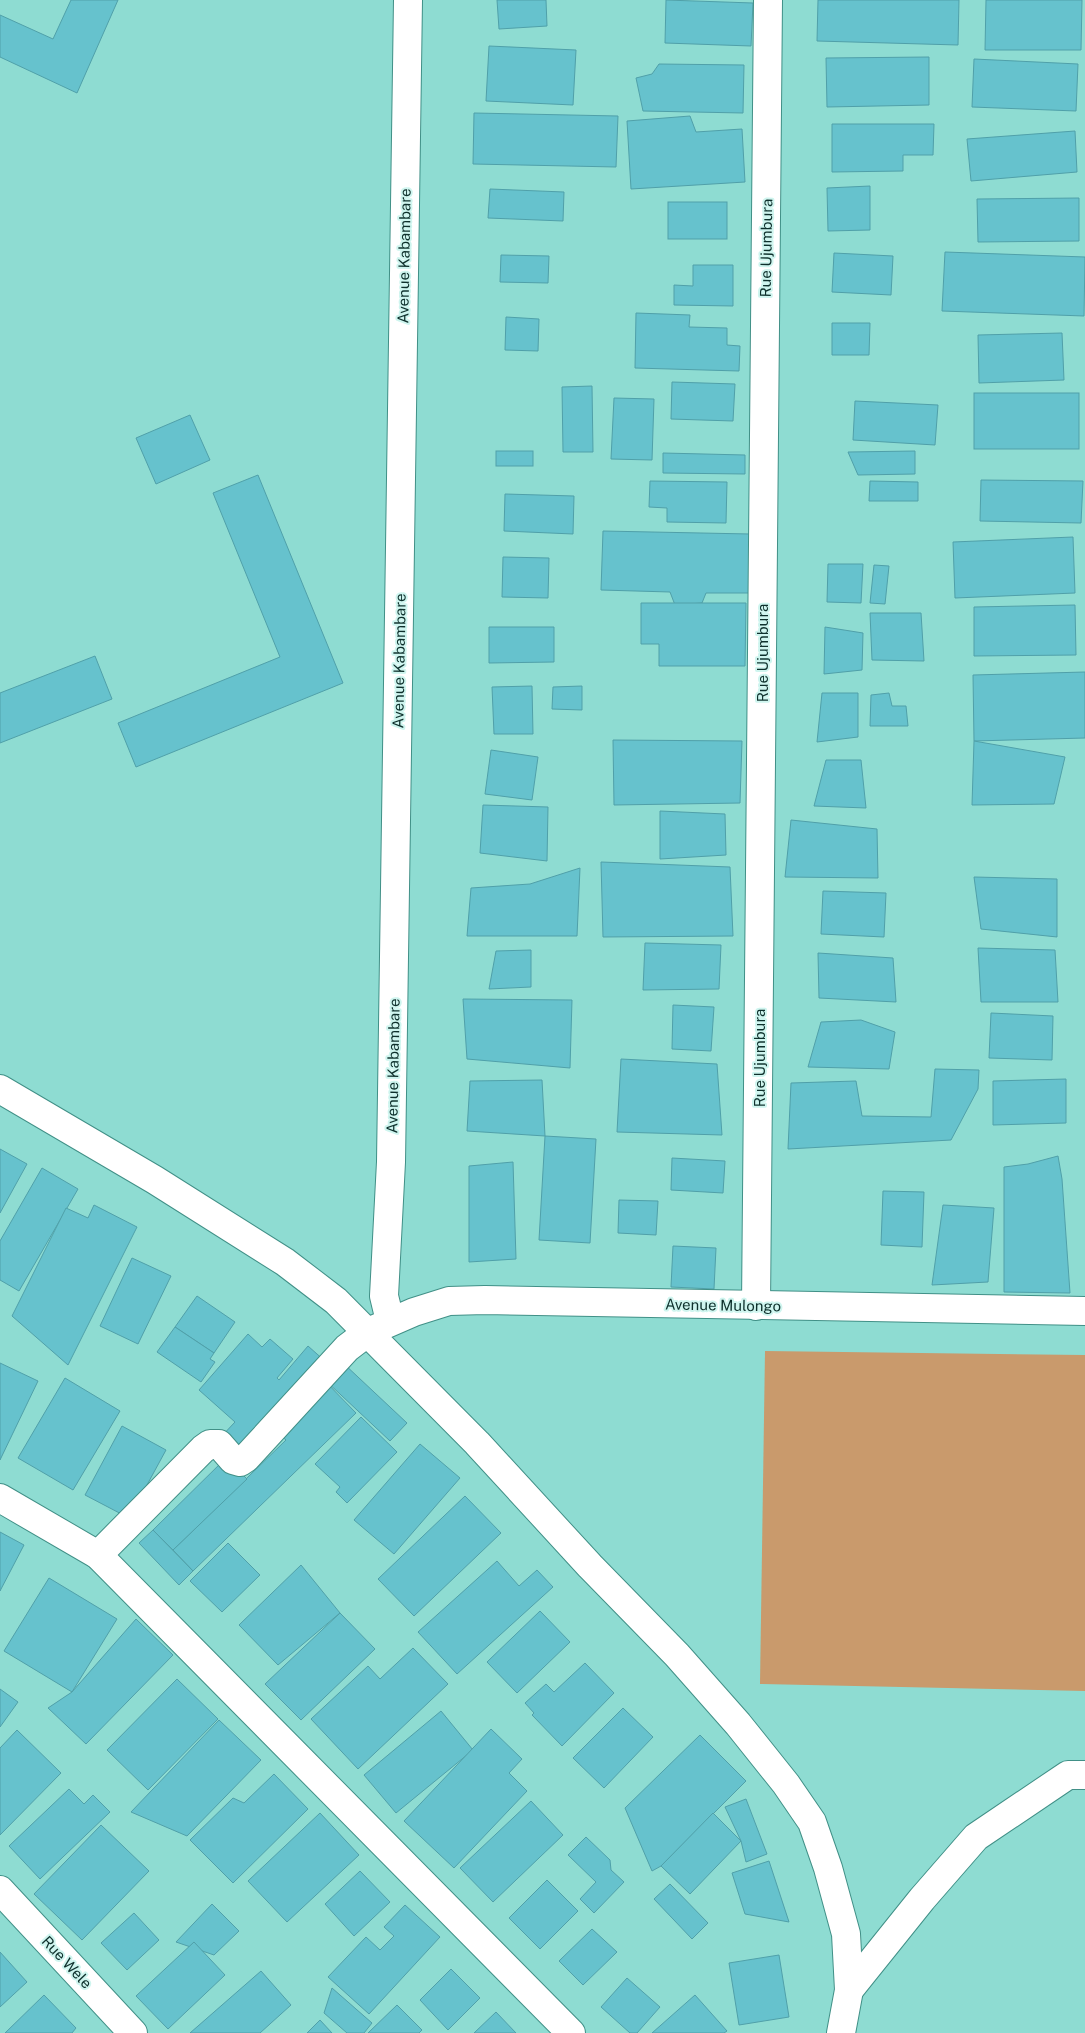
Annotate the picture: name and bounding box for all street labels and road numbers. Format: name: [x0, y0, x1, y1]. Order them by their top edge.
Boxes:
street label: Avenue Kabambare: [394, 188, 414, 324]
street label: Rue Ujumbura: [757, 199, 775, 297]
street label: Avenue Kabambare: [389, 593, 409, 729]
street label: Rue Ujumbura: [754, 604, 771, 702]
street label: Avenue Kabambare: [383, 998, 403, 1134]
street label: Rue Ujumbura: [751, 1009, 768, 1107]
street label: Avenue Mulongo: [665, 1295, 781, 1315]
street label: Rue Wele: [39, 1932, 95, 1992]

